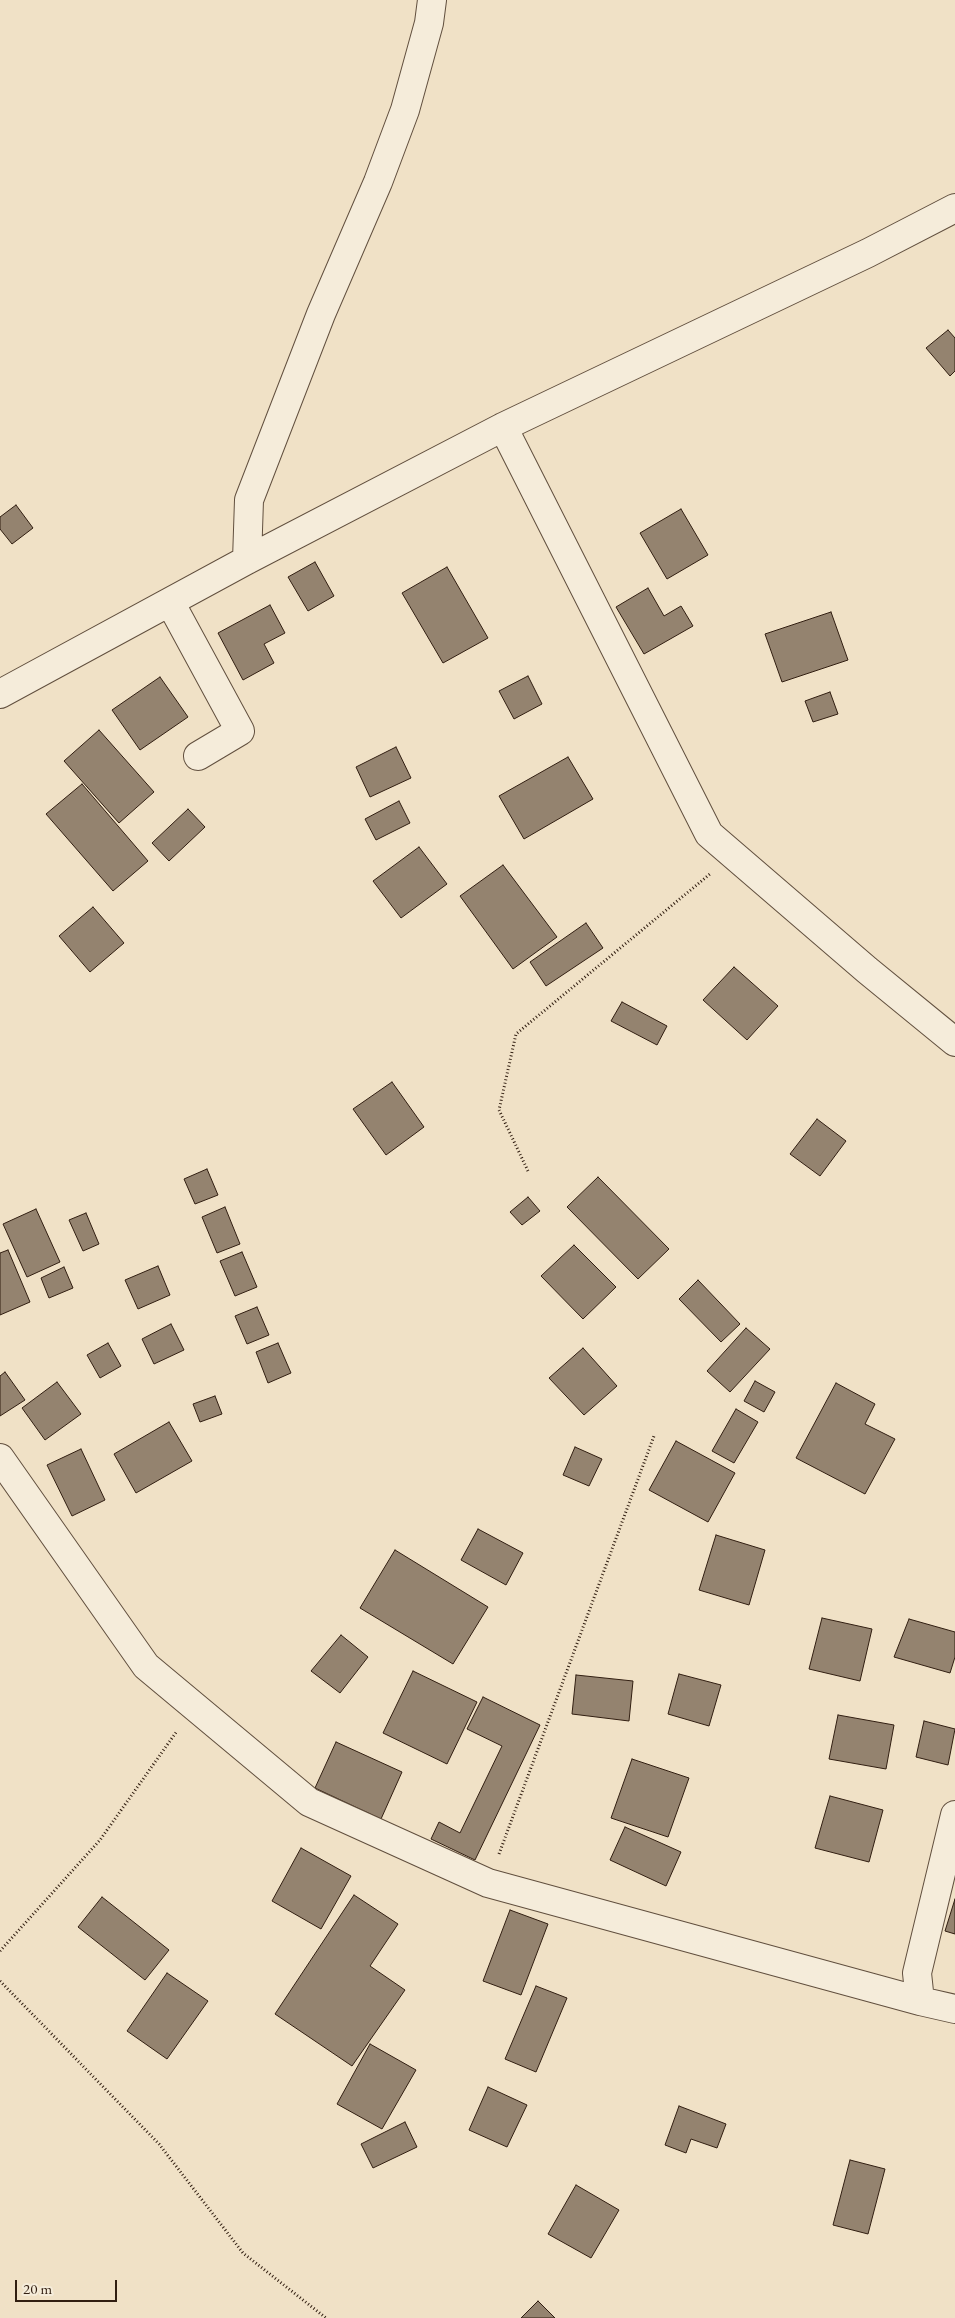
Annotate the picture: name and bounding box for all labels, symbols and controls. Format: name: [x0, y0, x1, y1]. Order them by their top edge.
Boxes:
scale bar: [18, 2270, 120, 2302]
text: 20 m: [23, 2279, 52, 2298]

